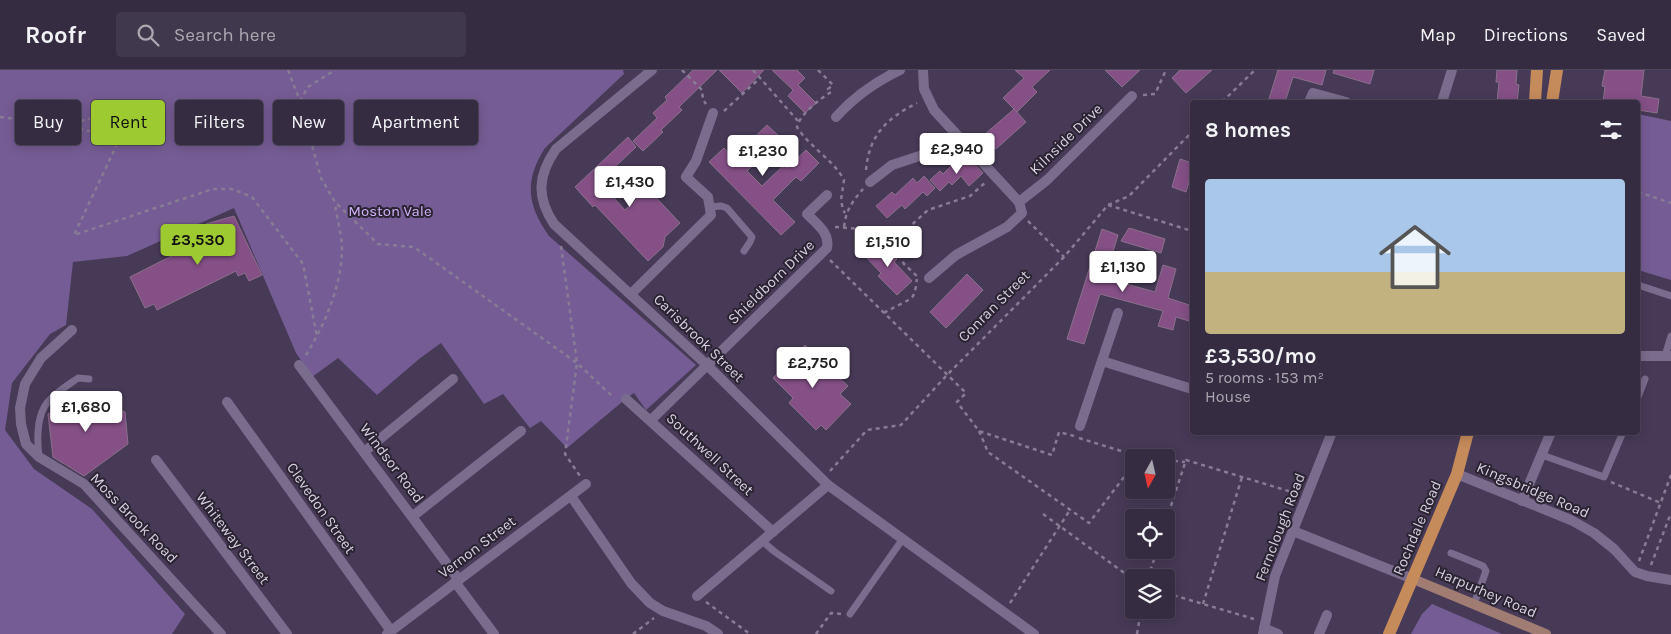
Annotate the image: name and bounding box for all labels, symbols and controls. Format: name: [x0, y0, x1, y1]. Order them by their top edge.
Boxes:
search box: [116, 12, 466, 57]
text: Roofr: [25, 21, 86, 49]
icon: search: [134, 21, 162, 49]
text: Search here: [174, 24, 276, 46]
text: Map: [1420, 24, 1456, 46]
text: Directions: [1484, 24, 1568, 46]
text: Saved: [1596, 24, 1646, 46]
chip: Buy: [15, 100, 81, 145]
chip: Rent: [91, 100, 165, 145]
chip: Filters: [175, 100, 263, 145]
chip: New: [273, 100, 344, 145]
chip: Apartment: [354, 100, 478, 145]
street label: Kilnside Drive: [1026, 100, 1106, 178]
icon: filters: [1597, 116, 1625, 144]
text: 8 homes: [1205, 118, 1291, 142]
pin: £2,940: [916, 132, 998, 175]
pin: £1,230: [722, 134, 804, 177]
text: £2,940: [931, 139, 983, 158]
text: £1,230: [738, 141, 788, 160]
pin: £1,430: [589, 166, 671, 208]
text: £1,430: [606, 172, 654, 191]
park label: Moston Vale: [348, 202, 432, 220]
icon: home: [1370, 212, 1460, 302]
pin: £3,530: [157, 224, 239, 266]
pin: £1,510: [847, 226, 929, 268]
text: £3,530: [171, 230, 225, 249]
text: £1,510: [866, 232, 910, 251]
street label: Shieldborn Drive: [724, 236, 818, 328]
pin: £1,130: [1082, 250, 1164, 293]
text: £1,130: [1100, 257, 1146, 276]
street label: Conran Street: [954, 266, 1034, 346]
street label: Carisbrook Street: [650, 290, 748, 386]
text: £3,530/mo: [1205, 344, 1316, 368]
pin: £2,750: [772, 346, 854, 389]
text: £2,750: [788, 353, 838, 372]
text: 5 rooms · 153 m²: [1205, 368, 1324, 387]
text: House: [1205, 387, 1251, 406]
pin: £1,680: [45, 390, 127, 433]
text: £1,680: [61, 397, 111, 416]
street label: Southwell Street: [663, 409, 758, 499]
street label: Windsor Road: [356, 419, 428, 507]
north arrow: [1125, 449, 1175, 499]
map controls: [1125, 449, 1175, 619]
street label: Kingsbridge Road: [1474, 458, 1592, 522]
street label: Clevedon Street: [283, 459, 359, 557]
street label: Moss Brook Road: [87, 469, 181, 567]
street label: Fernclough Road: [1251, 470, 1309, 584]
street label: Rochdale Road: [1389, 478, 1445, 578]
street label: Whiteway Street: [192, 488, 274, 588]
button: locate: [1125, 509, 1175, 559]
street label: Vernon Street: [435, 512, 519, 582]
street label: Harpurhey Road: [1432, 562, 1540, 622]
button: layers: [1125, 569, 1175, 619]

